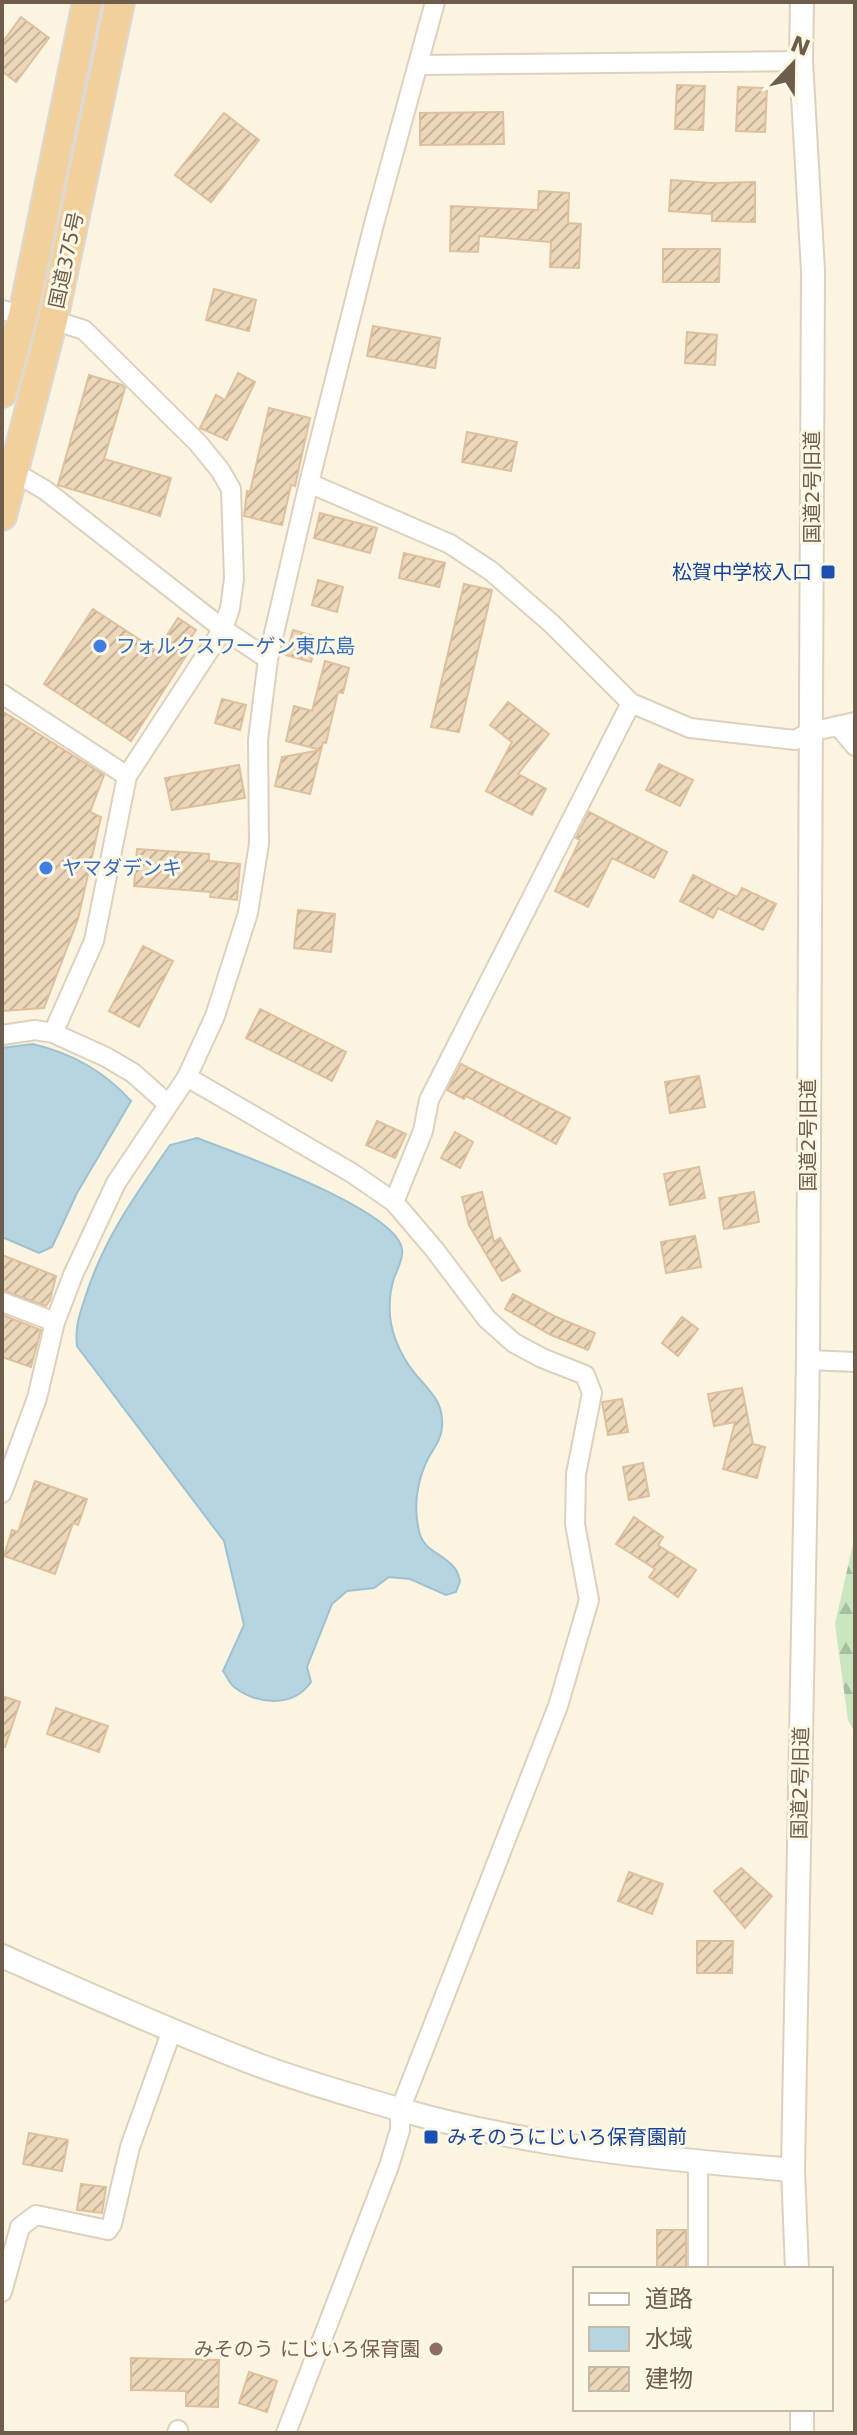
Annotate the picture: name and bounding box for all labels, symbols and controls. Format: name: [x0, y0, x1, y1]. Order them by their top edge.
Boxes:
north arrow: [753, 24, 833, 104]
text: N: [787, 31, 814, 61]
street label: 国道375号: [44, 209, 88, 311]
street label: 国道2号旧道: [800, 431, 824, 543]
place label: 松賀中学校入口: [672, 560, 812, 584]
marker: 松賀中学校入口: [819, 563, 837, 581]
place label: フォルクスワーゲン東広島: [116, 634, 355, 658]
marker: フォルクスワーゲン東広島: [91, 637, 109, 655]
place label: ヤマダデンキ: [62, 856, 182, 880]
marker: ヤマダデンキ: [37, 859, 55, 877]
street label: 国道2号旧道: [796, 1079, 820, 1191]
street label: 国道2号旧道: [787, 1726, 813, 1840]
place label: みそのうにじいろ保育園前: [447, 2125, 687, 2149]
marker: みそのうにじいろ保育園前: [422, 2128, 440, 2146]
legend: [573, 2267, 833, 2411]
text: 道路: [645, 2285, 693, 2313]
text: 水域: [645, 2325, 693, 2353]
place label: みそのう にじいろ保育園: [194, 2337, 420, 2361]
marker: みそのう にじいろ保育園: [427, 2340, 445, 2358]
text: 建物: [645, 2365, 693, 2393]

